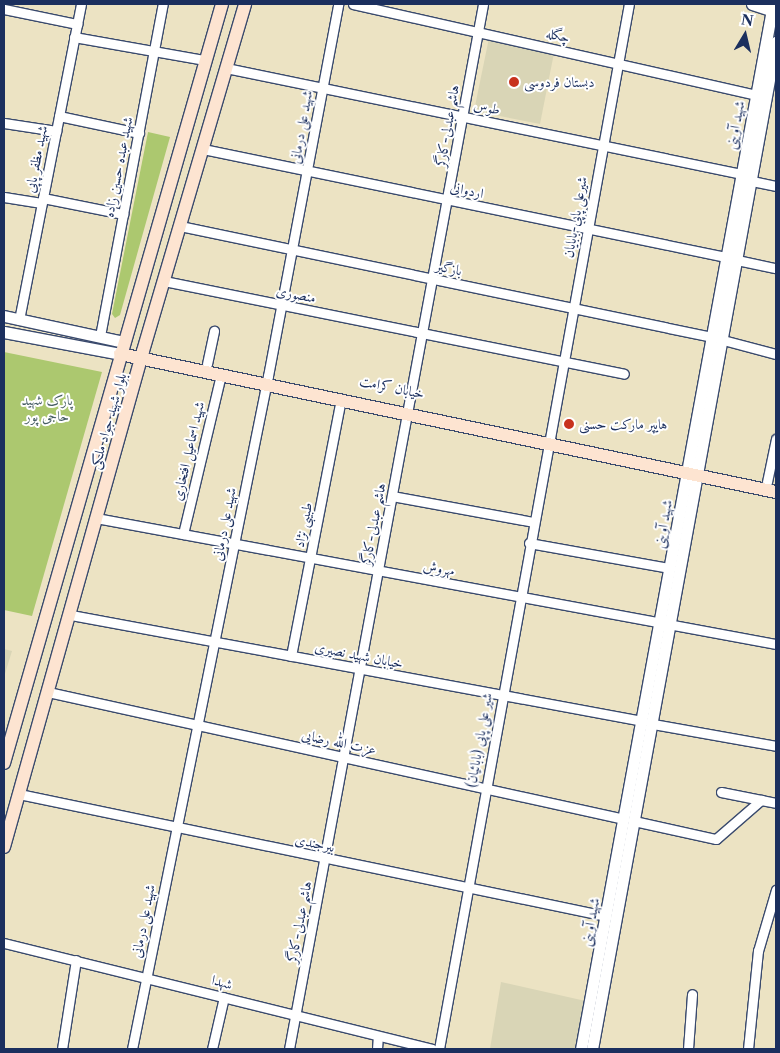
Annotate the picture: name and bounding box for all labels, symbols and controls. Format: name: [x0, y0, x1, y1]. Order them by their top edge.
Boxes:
north arrow: [720, 10, 770, 60]
text: N: [740, 10, 755, 30]
street label: چگله: [545, 24, 571, 46]
place label: دبستان فردوسی: [524, 74, 594, 90]
marker: دبستان فردوسی: [508, 76, 520, 88]
street label: هاشم عبدلی-کارگر: [431, 84, 463, 168]
street label: شهید علی درمانی: [286, 89, 316, 165]
street label: طوس: [472, 96, 502, 118]
street label: شهید آوینی: [722, 99, 748, 151]
street label: شهید عبده حسین زاده: [100, 115, 136, 219]
street label: شهید مظفر پاپی: [21, 124, 51, 194]
street label: شیرعلی پاپی-بابایان: [560, 175, 590, 259]
street label: اردوانی: [449, 178, 485, 202]
street label: بازگیر: [434, 257, 464, 279]
street label: منصوری: [275, 282, 317, 306]
street label: بلوار شهید جواد ملکی: [86, 371, 130, 471]
street label: خیابان کرامت: [358, 372, 426, 402]
park label: پارک شهید حاجی پور: [21, 392, 73, 424]
street label: شهید اسماعیل افتخاری: [168, 400, 208, 502]
place label: هایپر مارکت حسنی: [579, 416, 667, 432]
marker: هایپر مارکت حسنی: [563, 418, 575, 430]
street label: هاشم عبدلی-کارگر: [357, 482, 389, 566]
street label: شهید علی درمانی: [209, 486, 239, 562]
street label: شهید آوینی: [650, 498, 676, 550]
street label: طبیبی نژاد: [290, 501, 316, 549]
street label: مهروش: [422, 557, 456, 579]
street label: خیابان شهید نصیری: [313, 638, 405, 672]
street label: شیر علی پاپی (بابائیان): [462, 691, 496, 789]
street label: عزت الله رضایی: [300, 726, 378, 758]
street label: بیرجندی: [294, 831, 336, 855]
street label: هاشم عبدلی-کارگر: [283, 880, 315, 964]
street label: شهید علی درمانی: [128, 883, 158, 959]
street label: شهید آوینی: [577, 896, 603, 948]
street label: شهدا: [210, 971, 234, 993]

